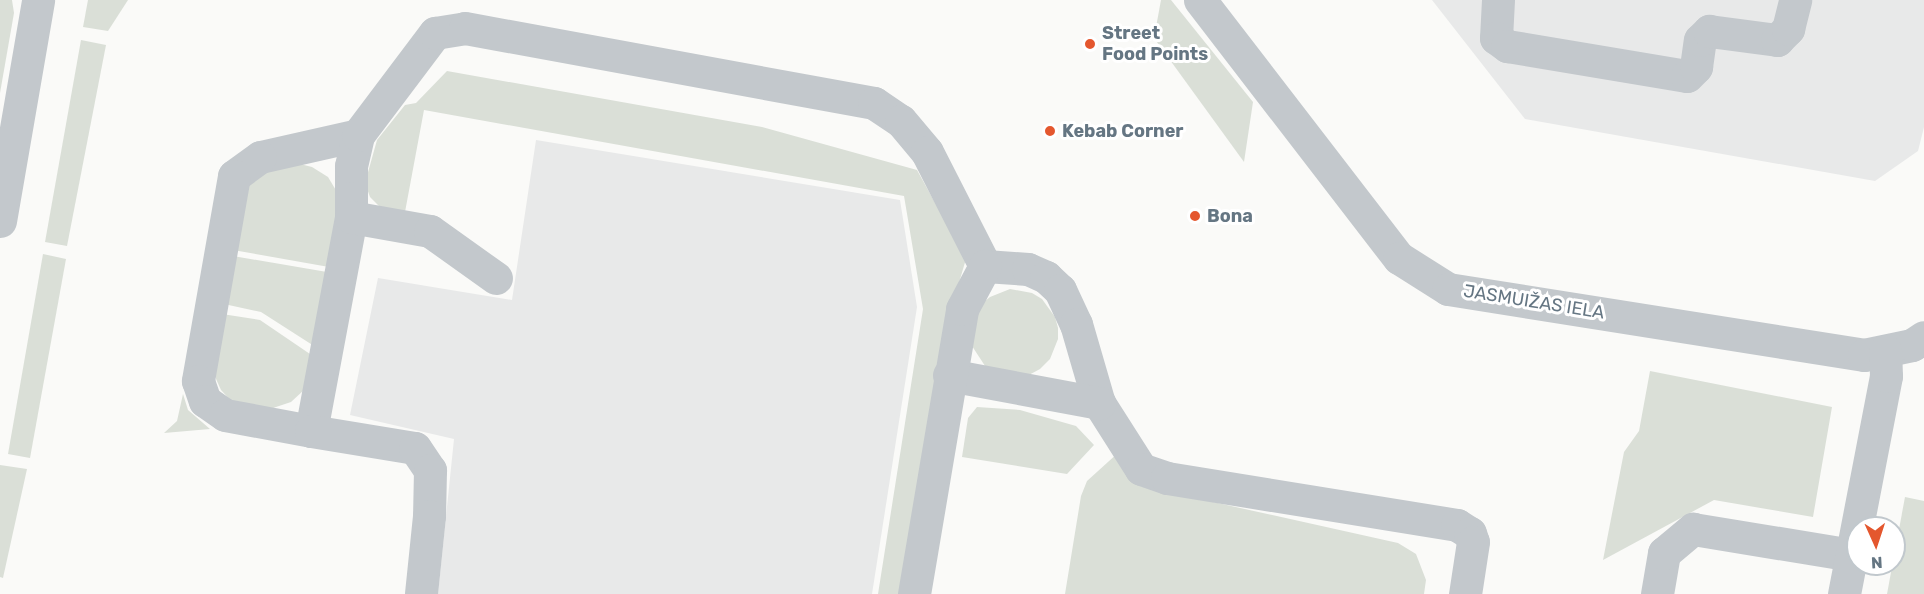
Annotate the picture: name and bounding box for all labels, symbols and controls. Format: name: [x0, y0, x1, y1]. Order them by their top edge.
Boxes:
place label: Street Food Points: [1102, 23, 1208, 66]
marker: Street Food Points: [1083, 37, 1097, 51]
place label: Kebab Corner: [1062, 120, 1184, 142]
marker: Kebab Corner: [1043, 124, 1057, 138]
place label: Bona: [1207, 205, 1253, 227]
marker: Bona: [1188, 209, 1202, 223]
street label: JASMUIŽAS IELA: [1462, 280, 1606, 324]
north arrow: [1846, 516, 1906, 576]
text: N: [1871, 553, 1883, 572]

